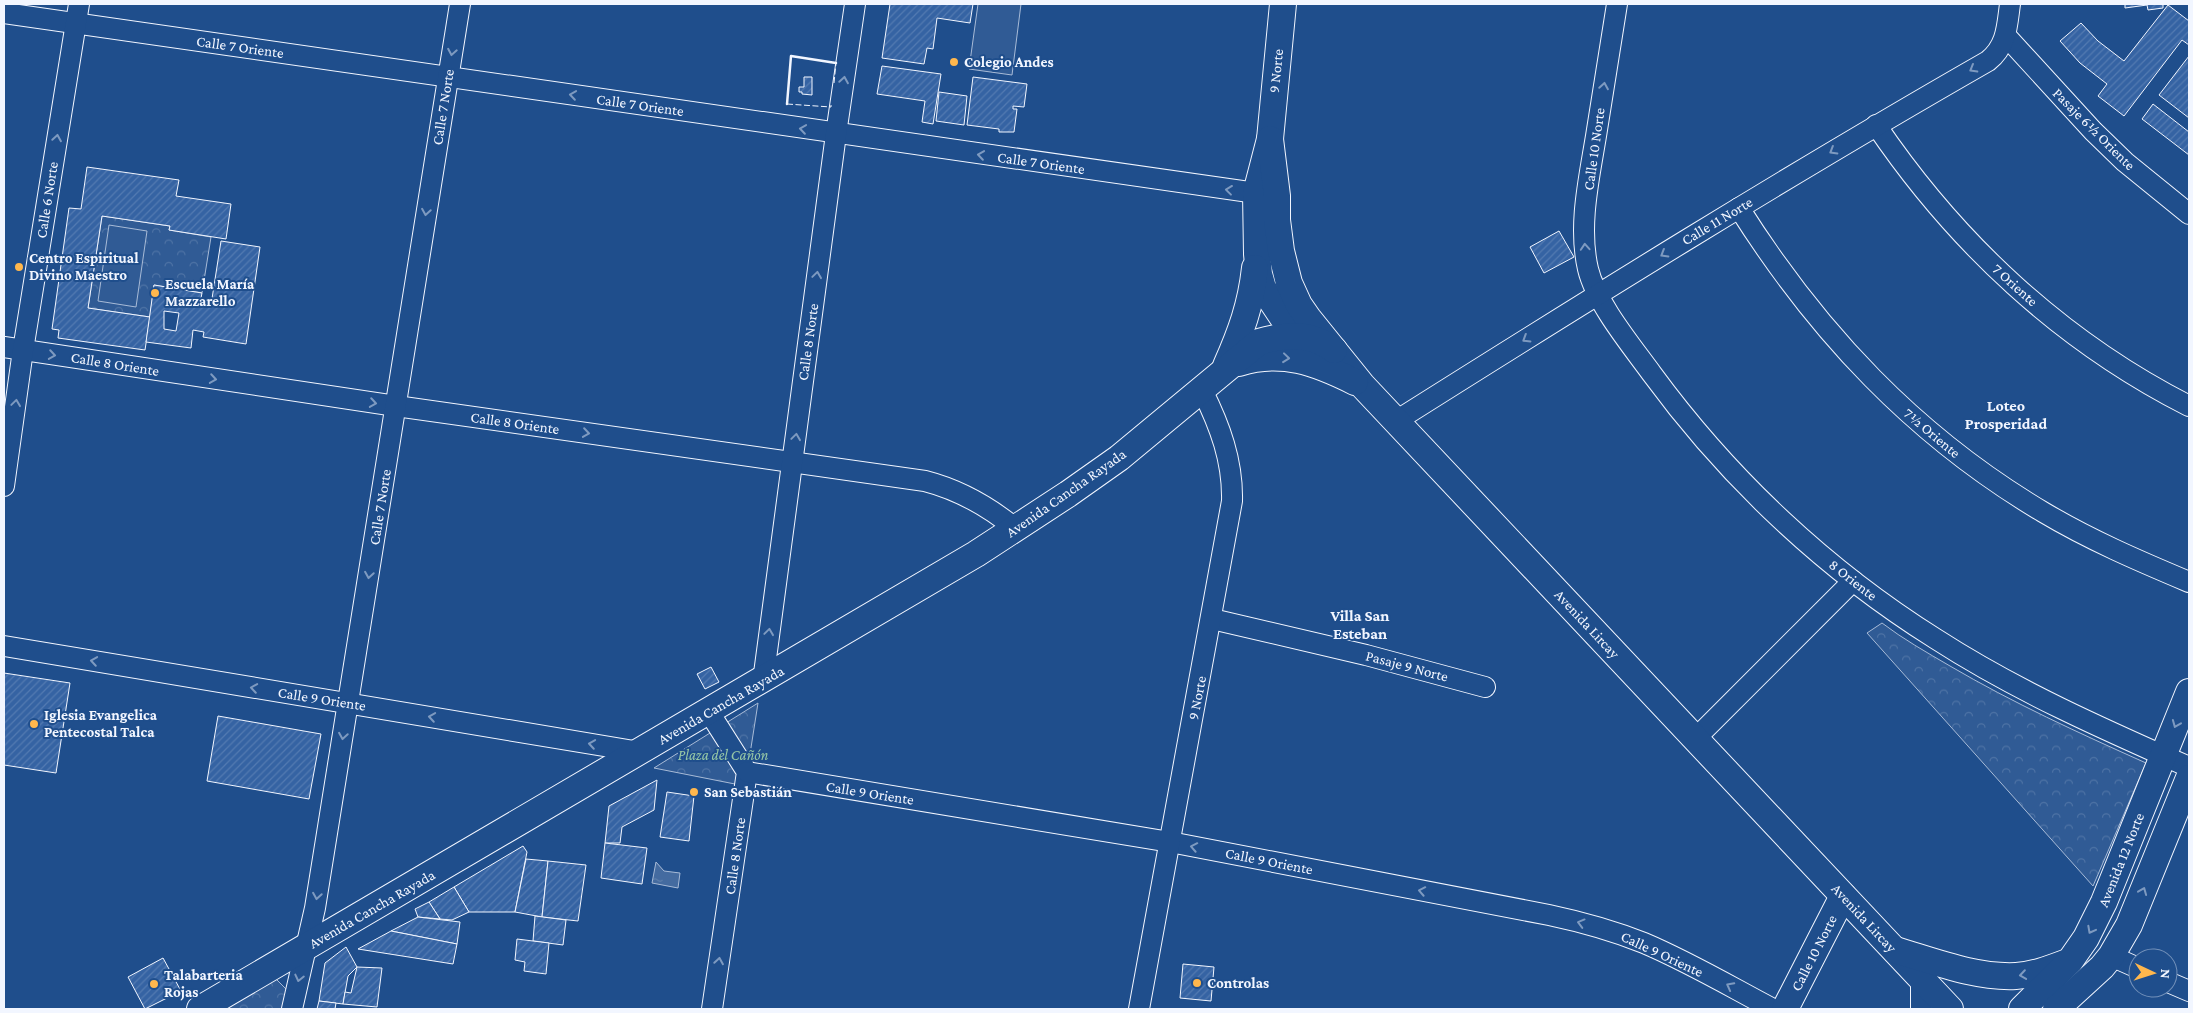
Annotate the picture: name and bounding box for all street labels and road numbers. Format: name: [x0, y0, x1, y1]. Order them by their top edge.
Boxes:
street label: Calle 7 Oriente: [195, 33, 285, 61]
street label: 9 Norte: [1266, 48, 1286, 94]
street label: Calle 7 Norte: [429, 67, 457, 146]
street label: Pasaje 6½ Oriente: [2049, 85, 2139, 174]
street label: Calle 7 Oriente: [595, 91, 685, 119]
street label: Calle 10 Norte: [1580, 106, 1608, 191]
street label: Calle 7 Oriente: [996, 149, 1086, 177]
street label: Calle 6 Norte: [33, 160, 61, 239]
street label: Calle 11 Norte: [1679, 193, 1756, 248]
street label: 7 Oriente: [1989, 261, 2041, 310]
street label: Calle 8 Norte: [795, 302, 821, 382]
street label: Calle 8 Oriente: [70, 349, 161, 379]
street label: 7½ Oriente: [1901, 405, 1964, 461]
street label: Calle 8 Oriente: [470, 409, 561, 437]
street label: Avenida Cancha Rayada: [1003, 446, 1130, 541]
street label: Calle 7 Norte: [366, 467, 394, 546]
street label: 8 Oriente: [1826, 556, 1880, 604]
street label: Avenida Lircay: [1551, 586, 1623, 662]
street label: Pasaje 9 Norte: [1364, 647, 1450, 686]
street label: Avenida Cancha Rayada: [655, 662, 787, 748]
street label: 9 Norte: [1185, 674, 1209, 721]
street label: Calle 9 Oriente: [277, 684, 368, 714]
street label: Calle 9 Oriente: [825, 778, 916, 808]
street label: Avenida 12 Norte: [2095, 810, 2147, 909]
street label: Calle 8 Norte: [722, 816, 748, 896]
street label: Calle 9 Oriente: [1224, 845, 1315, 877]
street label: Avenida Cancha Rayada: [306, 866, 438, 952]
street label: Avenida Lircay: [1828, 880, 1900, 956]
street label: Calle 10 Norte: [1788, 912, 1840, 994]
street label: Calle 9 Oriente: [1618, 928, 1706, 980]

